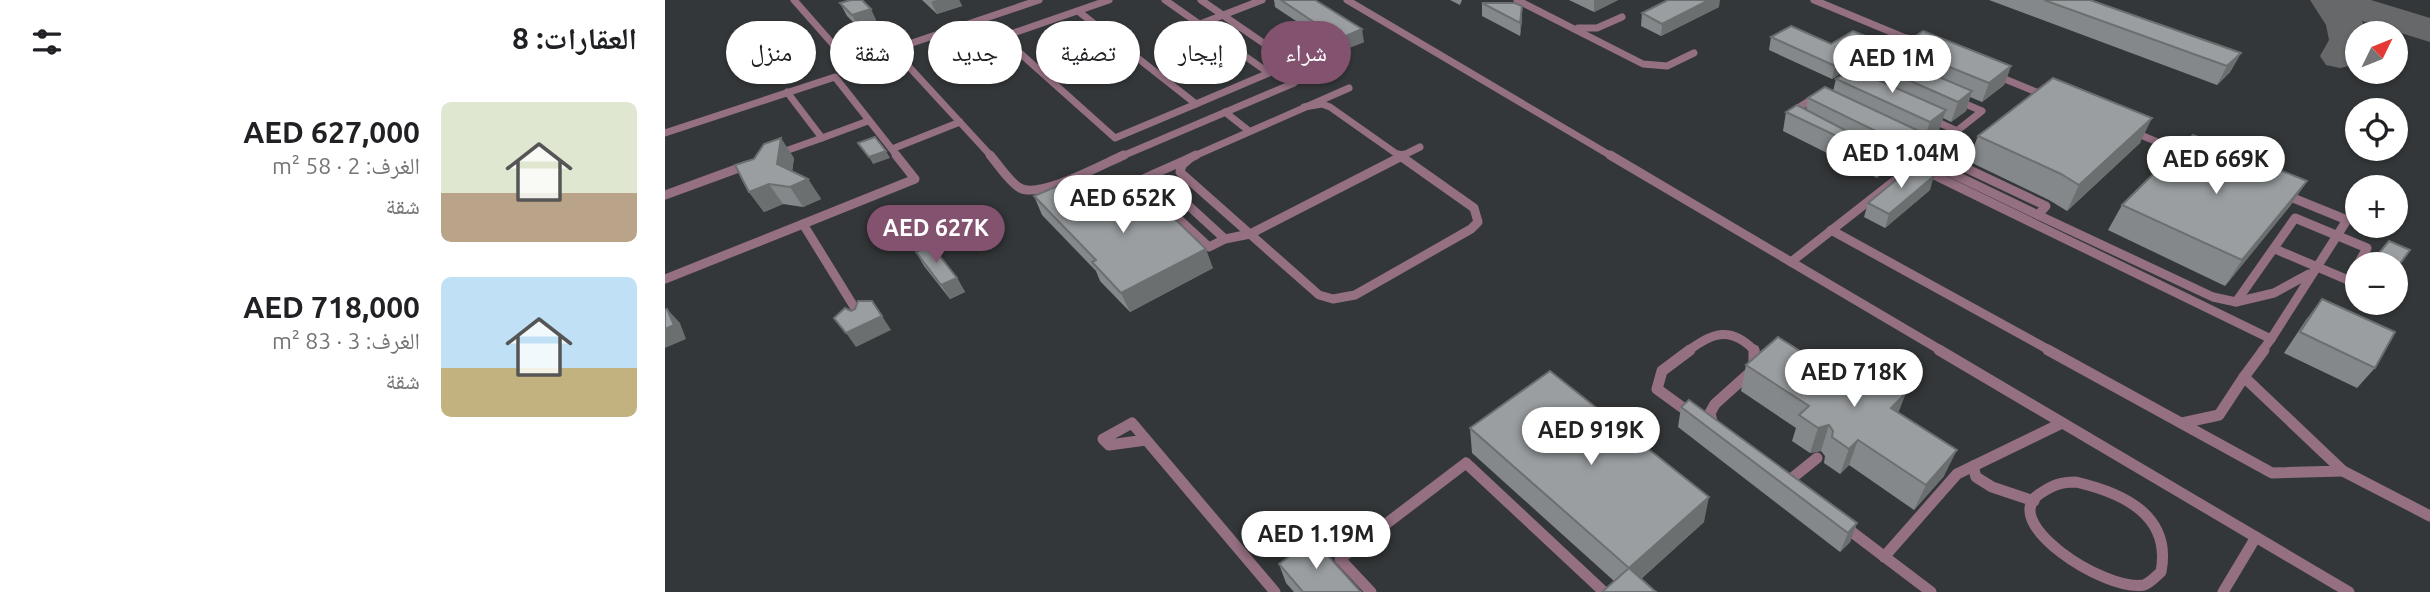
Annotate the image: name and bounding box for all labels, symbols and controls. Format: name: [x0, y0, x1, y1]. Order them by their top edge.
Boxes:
text: العقارات: 8: [512, 21, 637, 55]
chip: منزل: [726, 21, 816, 84]
chip: شقة: [830, 21, 914, 84]
chip: جديد: [928, 21, 1022, 84]
chip: تصفية: [1036, 21, 1140, 84]
chip: إيجار: [1154, 21, 1247, 84]
chip: شراء: [1261, 21, 1351, 84]
north arrow: [2345, 21, 2408, 84]
map controls: [2345, 21, 2408, 315]
icon: filters: [28, 23, 66, 61]
pin: AED 1M: [1835, 36, 1949, 95]
text: AED 1M: [1849, 45, 1935, 70]
button: locate: [2345, 98, 2408, 161]
text: AED 627,000: [243, 115, 420, 149]
icon: home: [497, 130, 581, 214]
pin: AED 1.04M: [1821, 130, 1981, 190]
pin: AED 669K: [2144, 136, 2288, 196]
text: AED 1.04M: [1842, 140, 1960, 165]
text: AED 669K: [2163, 146, 2269, 171]
text: الغرف: 2 · 58 m²: [272, 153, 420, 178]
button: +: [2345, 175, 2408, 238]
pin: AED 652K: [1051, 176, 1195, 235]
text: AED 652K: [1070, 185, 1176, 210]
text: شقة: [386, 193, 420, 218]
pin: AED 627K: [864, 205, 1008, 265]
text: AED 627K: [883, 215, 989, 240]
button: −: [2345, 252, 2408, 315]
text: AED 718,000: [243, 290, 420, 324]
icon: home: [497, 305, 581, 389]
text: الغرف: 3 · 83 m²: [272, 328, 420, 353]
pin: AED 718K: [1782, 350, 1926, 409]
text: AED 718K: [1801, 359, 1907, 384]
text: شقة: [386, 368, 420, 393]
pin: AED 919K: [1519, 407, 1663, 467]
text: AED 919K: [1538, 417, 1644, 442]
pin: AED 1.19M: [1236, 512, 1396, 571]
text: AED 1.19M: [1257, 521, 1375, 546]

